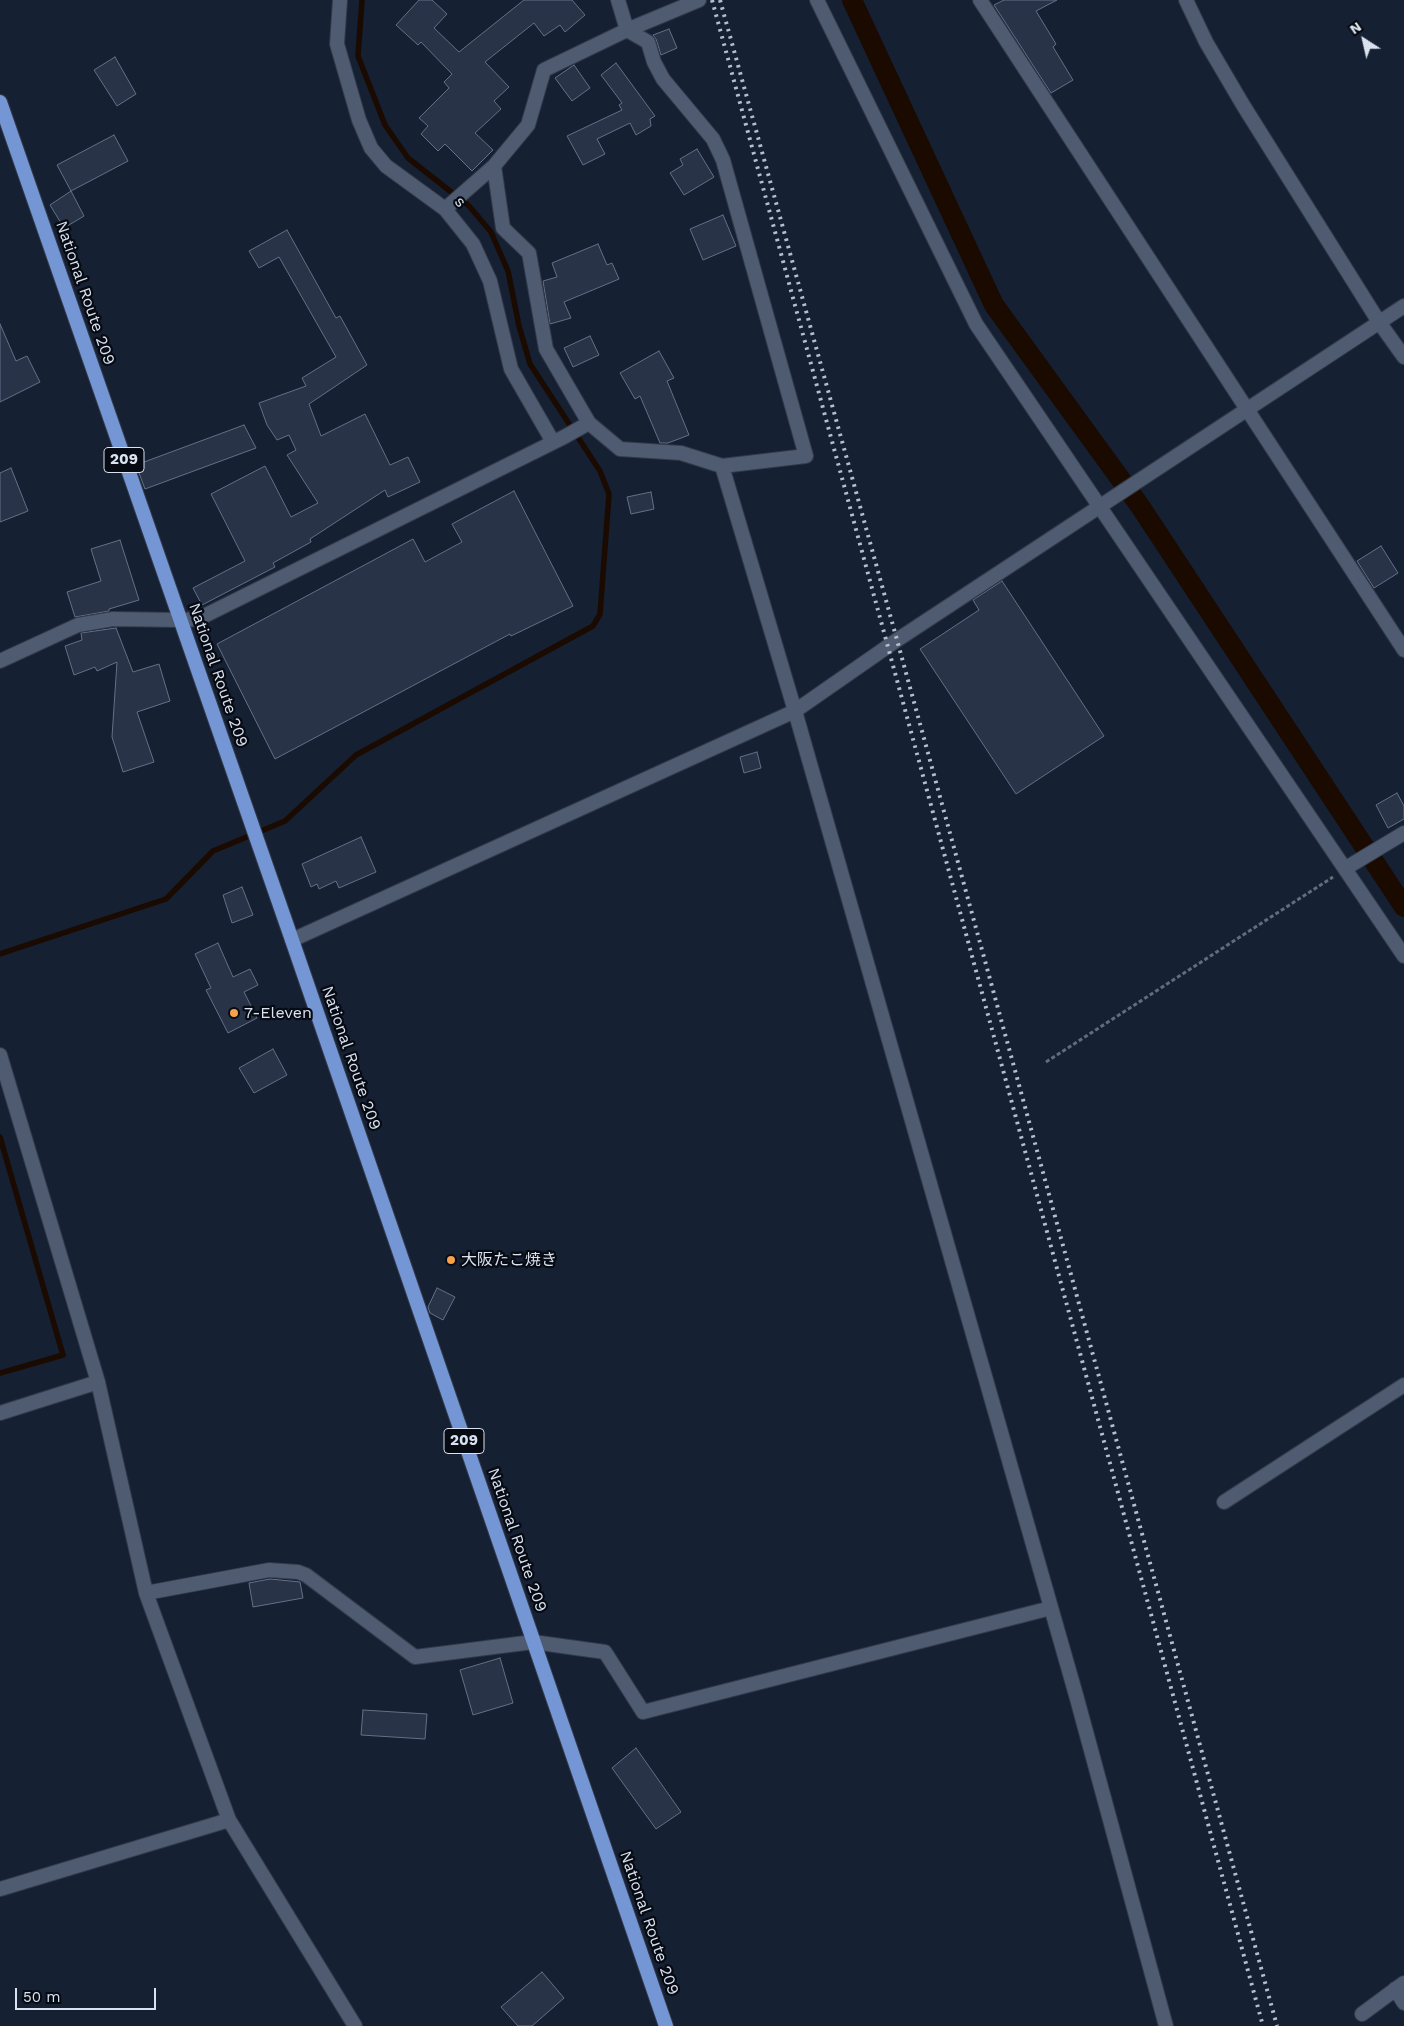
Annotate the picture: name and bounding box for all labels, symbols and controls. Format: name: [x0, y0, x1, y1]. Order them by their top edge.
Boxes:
north arrow: [1339, 15, 1389, 65]
text: N: [1347, 18, 1364, 37]
street label: s: [450, 192, 470, 212]
street label: National Route 209: [51, 219, 119, 367]
road number: 209: [104, 448, 144, 472]
street label: National Route 209: [184, 601, 252, 749]
street label: National Route 209: [317, 984, 385, 1132]
place label: 7-Eleven: [244, 1003, 312, 1023]
marker: 7-Eleven: [228, 1007, 240, 1019]
place label: 大阪たこ焼き: [461, 1250, 557, 1270]
marker: 大阪たこ焼き: [445, 1254, 457, 1266]
road number: 209: [444, 1428, 484, 1454]
street label: National Route 209: [483, 1466, 551, 1614]
street label: National Route 209: [615, 1849, 683, 1997]
scale bar: [18, 1978, 159, 2010]
text: 50 m: [23, 1988, 60, 2006]

